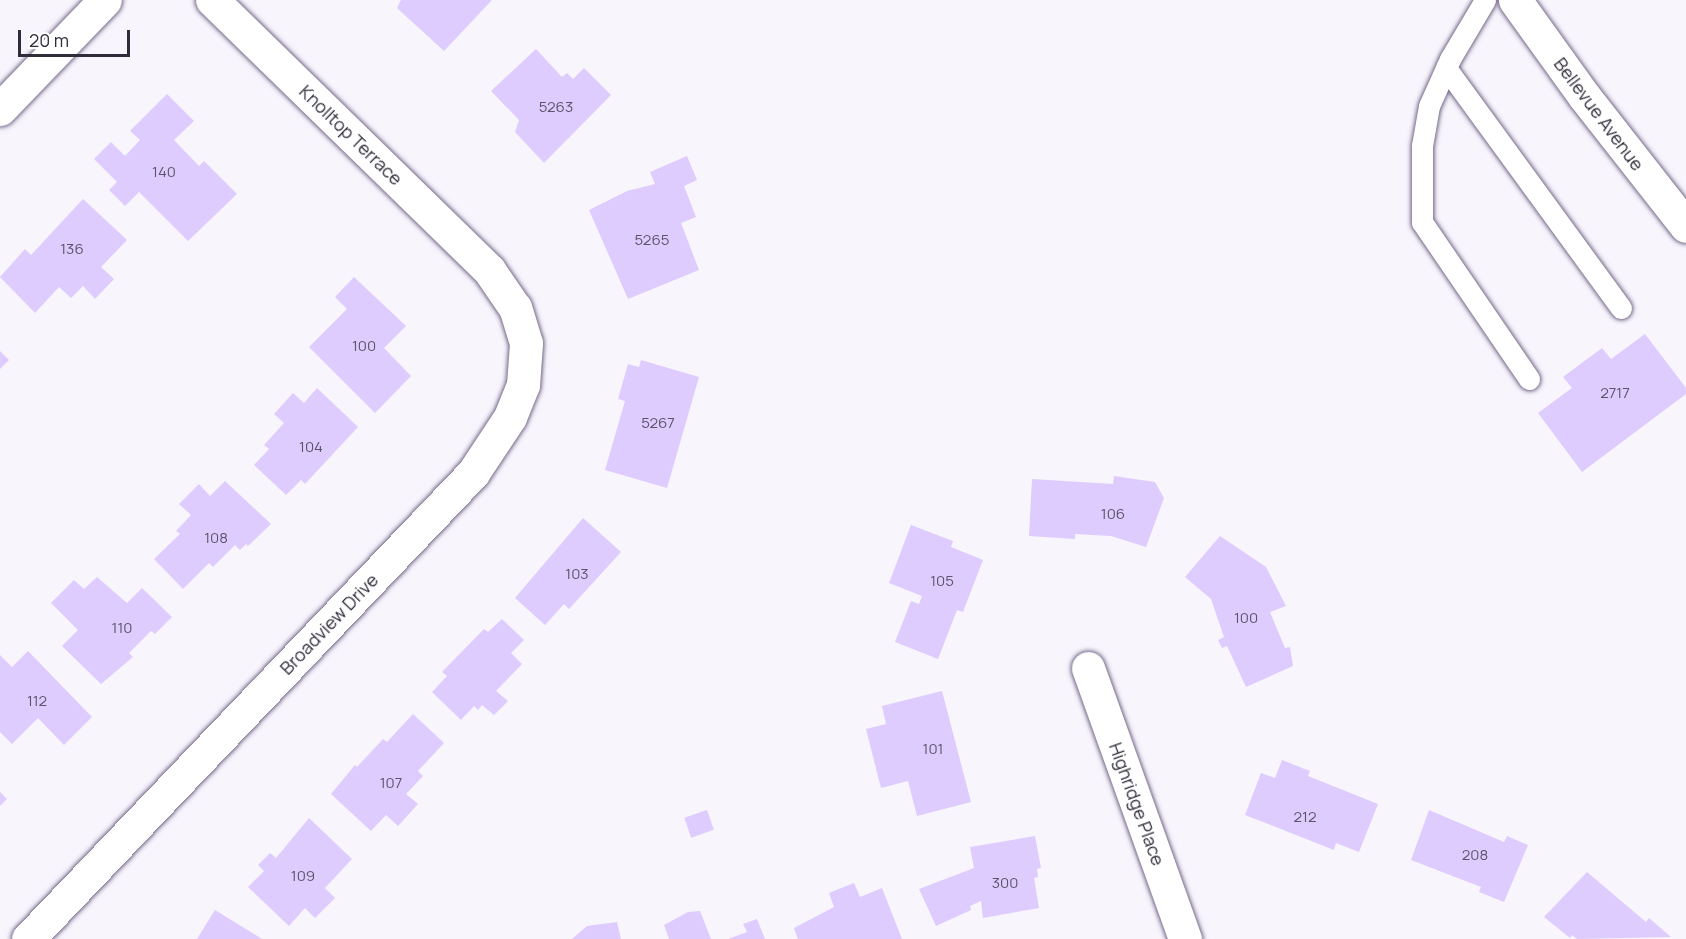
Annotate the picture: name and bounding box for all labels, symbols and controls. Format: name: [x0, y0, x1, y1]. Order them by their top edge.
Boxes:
scale bar: [21, 18, 134, 56]
text: 20 m: [29, 28, 69, 52]
street label: Bellevue Avenue: [1550, 53, 1648, 175]
street label: Knolltop Terrace: [295, 80, 407, 190]
house number: 5263: [539, 98, 573, 116]
house number: 140: [152, 163, 176, 181]
house number: 5265: [635, 231, 669, 249]
house number: 136: [60, 240, 84, 258]
house number: 100: [352, 337, 376, 355]
house number: 2717: [1600, 384, 1630, 402]
house number: 5267: [641, 414, 675, 432]
house number: 104: [299, 438, 323, 456]
house number: 106: [1101, 505, 1125, 523]
house number: 108: [204, 529, 228, 547]
house number: 103: [565, 565, 589, 583]
street label: Broadview Drive: [276, 569, 382, 679]
house number: 105: [930, 572, 954, 590]
house number: 100: [1234, 609, 1258, 627]
house number: 110: [112, 619, 132, 637]
house number: 112: [27, 692, 47, 710]
house number: 101: [923, 740, 943, 758]
street label: Highridge Place: [1105, 740, 1169, 868]
house number: 107: [380, 774, 402, 792]
house number: 212: [1294, 808, 1316, 826]
house number: 208: [1462, 846, 1488, 864]
house number: 109: [291, 867, 315, 885]
house number: 300: [992, 874, 1018, 892]

